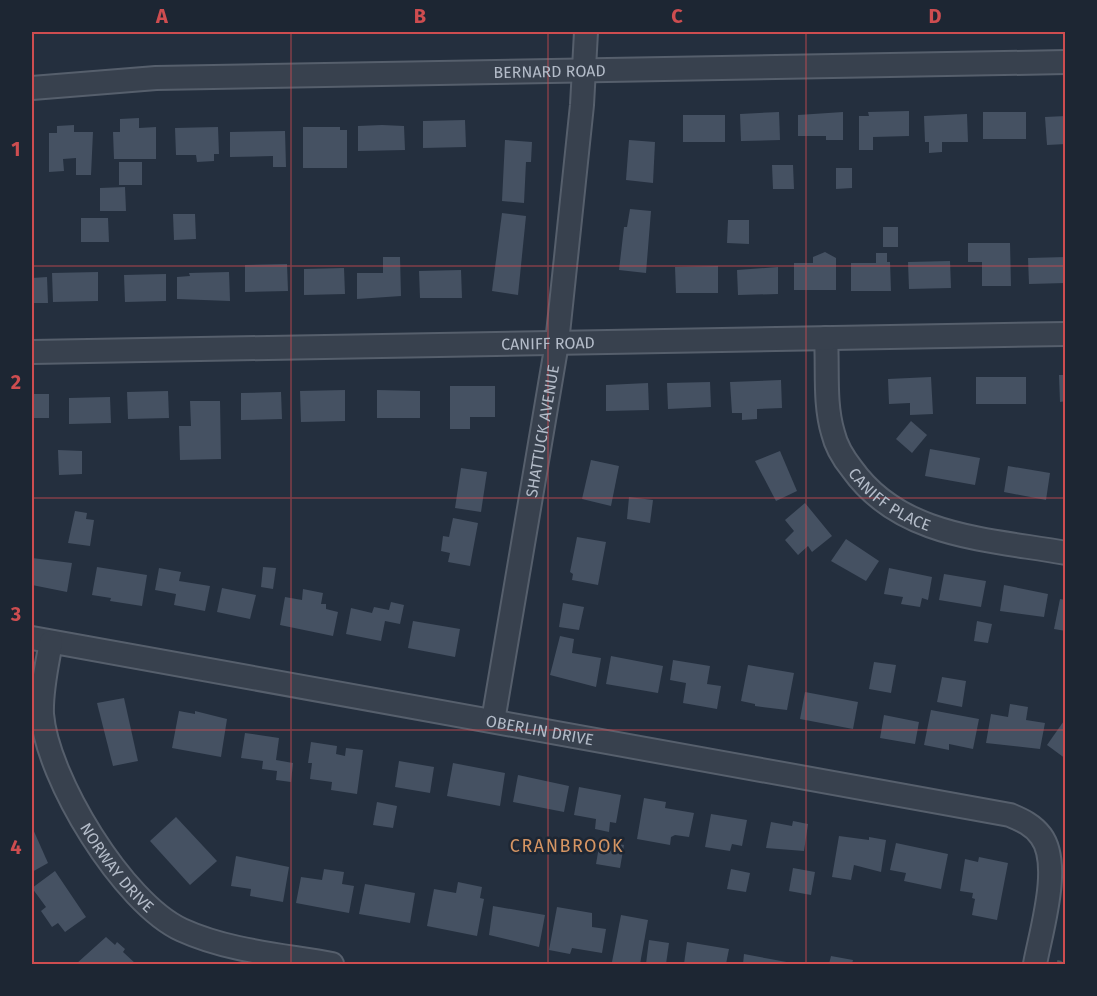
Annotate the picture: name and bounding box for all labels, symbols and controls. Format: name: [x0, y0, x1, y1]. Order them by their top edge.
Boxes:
text: A: [155, 4, 169, 28]
text: B: [414, 4, 426, 28]
text: C: [671, 4, 683, 28]
text: D: [928, 4, 942, 28]
street label: BERNARD ROAD: [493, 61, 606, 82]
text: 1: [11, 137, 21, 161]
street label: CANIFF ROAD: [501, 333, 595, 353]
street label: SHATTUCK AVENUE: [522, 363, 563, 499]
text: 2: [11, 370, 21, 394]
street label: CANIFF PLACE: [845, 464, 934, 535]
text: 3: [10, 602, 21, 626]
street label: OBERLIN DRIVE: [484, 711, 595, 749]
street label: NORWAY DRIVE: [76, 819, 158, 916]
text: 4: [10, 835, 22, 859]
district label: CRANBROOK: [510, 835, 624, 857]

